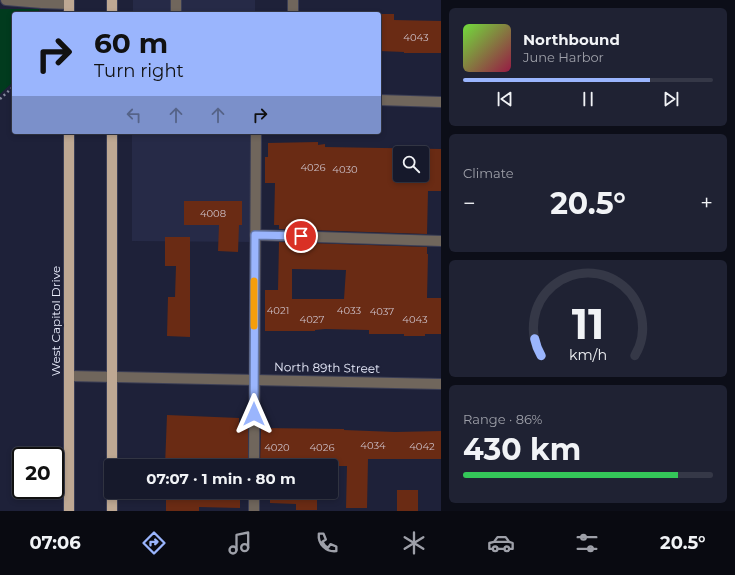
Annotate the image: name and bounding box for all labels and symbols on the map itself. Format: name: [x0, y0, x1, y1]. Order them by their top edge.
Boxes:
house number: 4043: [403, 31, 429, 44]
house number: 4026: [301, 161, 325, 174]
house number: 4030: [332, 163, 358, 176]
house number: 4008: [200, 207, 226, 220]
pin: [284, 219, 318, 253]
street label: West Capitol Drive: [48, 266, 63, 376]
house number: 4021: [267, 304, 289, 317]
house number: 4033: [337, 304, 362, 317]
house number: 4037: [370, 305, 394, 318]
house number: 4027: [300, 313, 324, 326]
house number: 4043: [402, 313, 428, 326]
street label: North 89th Street: [274, 359, 380, 376]
position arrow: [233, 393, 275, 435]
house number: 4034: [360, 439, 386, 452]
house number: 4042: [409, 440, 435, 453]
house number: 4020: [264, 441, 290, 454]
house number: 4026: [310, 441, 334, 454]
speed limit sign: 20: [12, 447, 64, 499]

